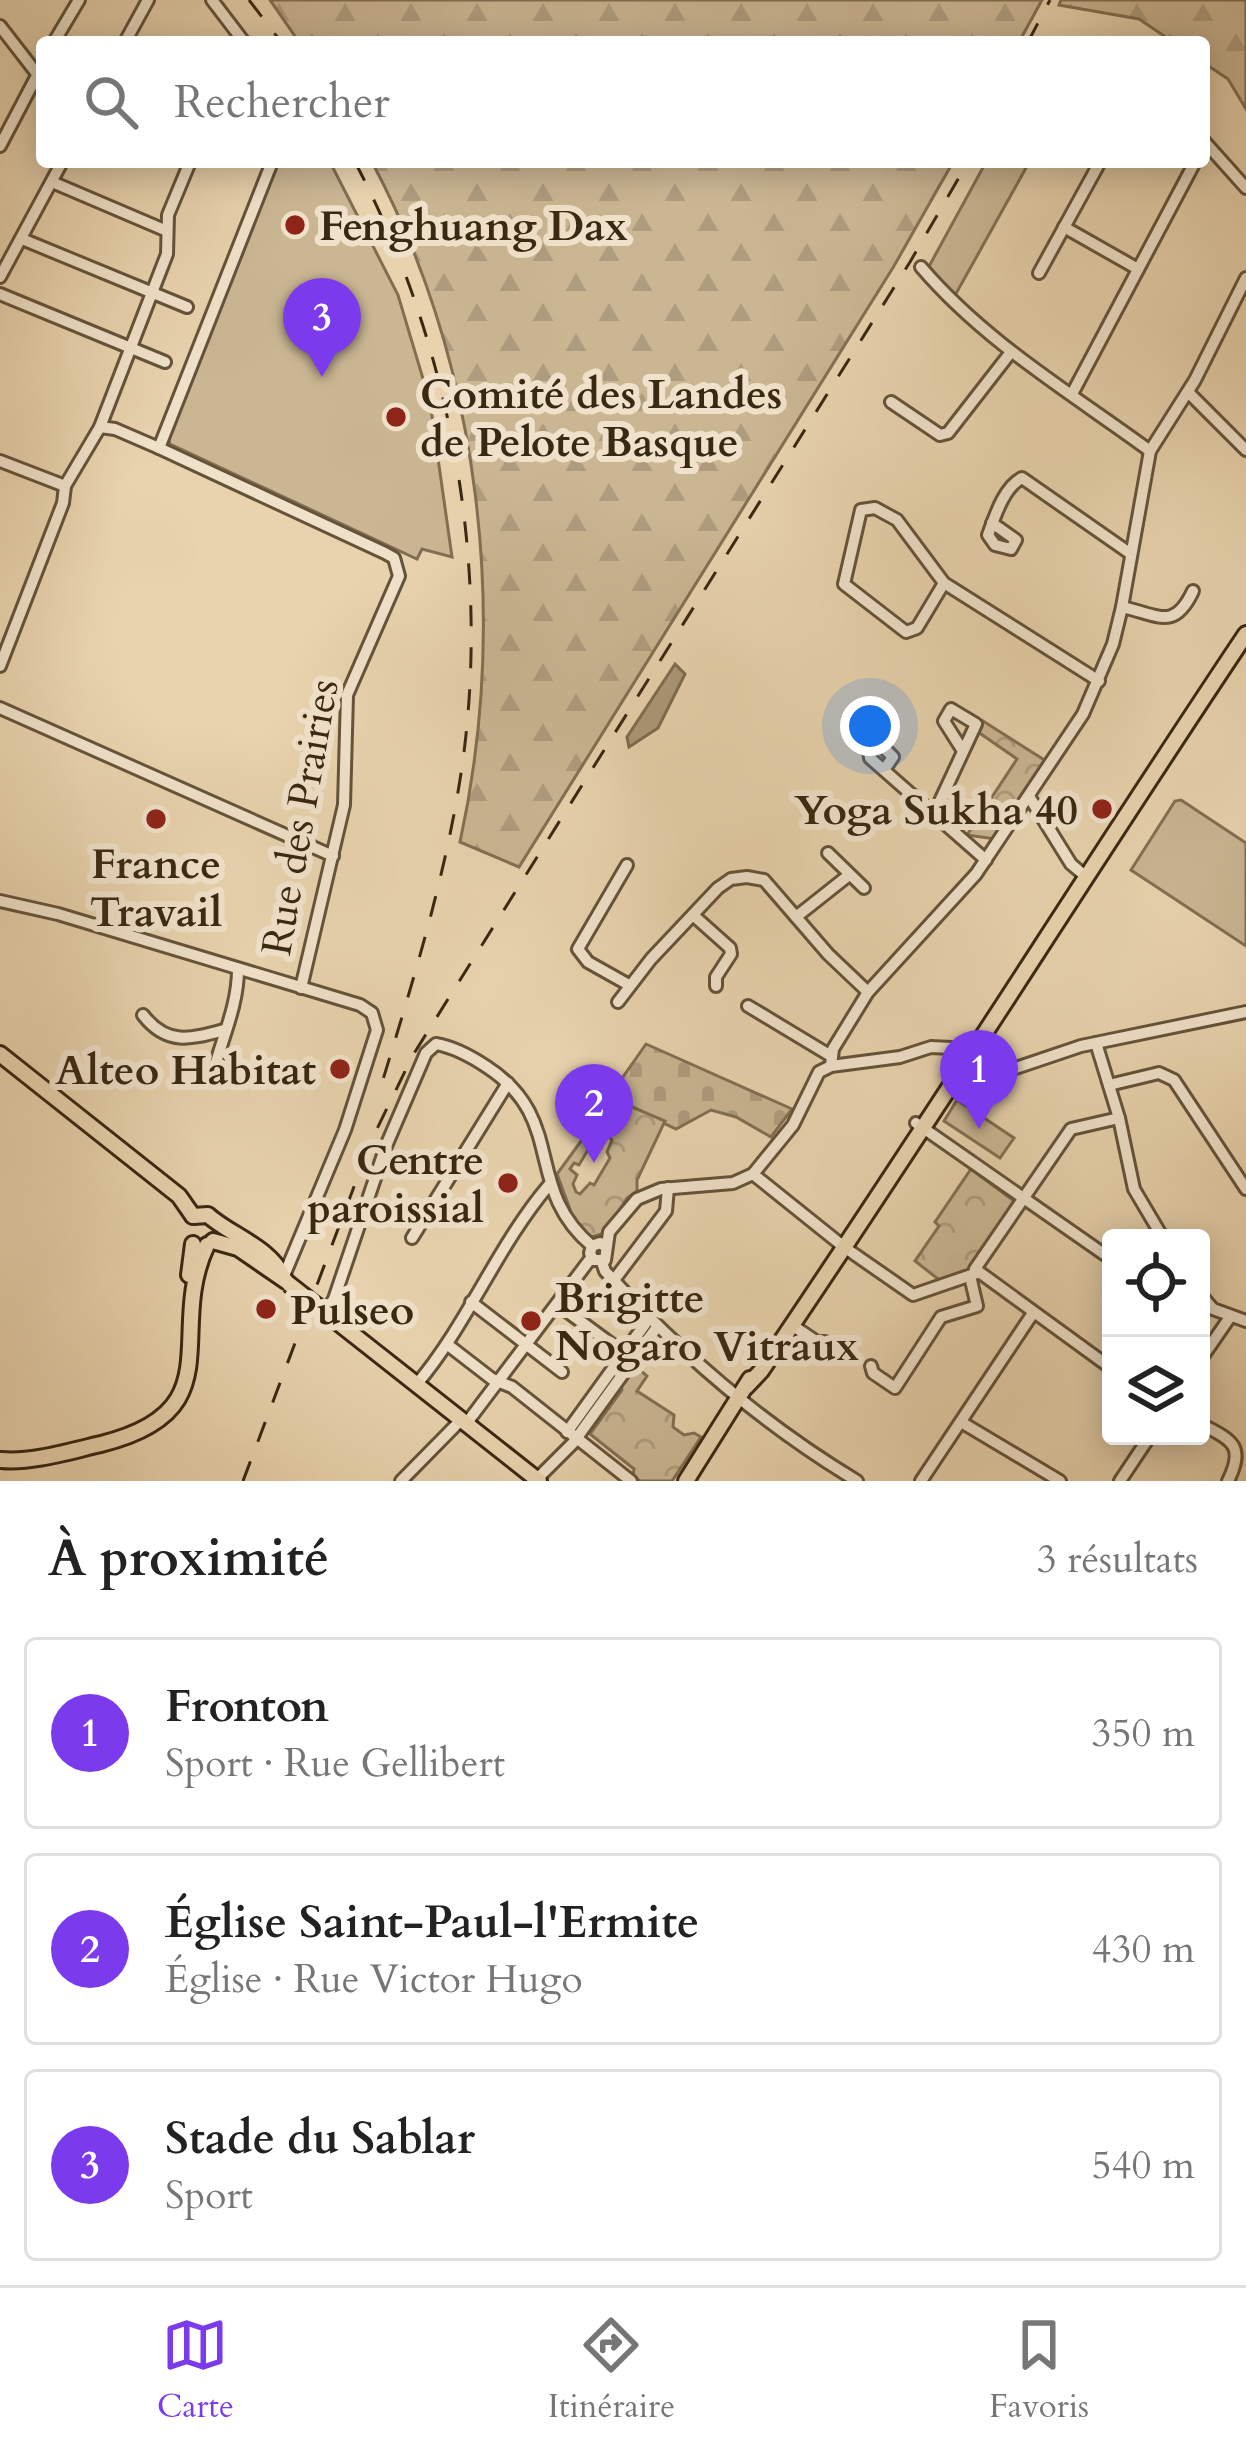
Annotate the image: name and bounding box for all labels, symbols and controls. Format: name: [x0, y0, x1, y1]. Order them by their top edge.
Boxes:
search box: [36, 36, 1210, 168]
icon: search: [78, 69, 144, 135]
text: Rechercher: [174, 72, 390, 133]
place label: Fenghuang Dax: [319, 198, 628, 255]
marker: Fenghuang Dax: [282, 212, 308, 238]
pin: 3: [283, 278, 361, 377]
place label: Comité des Landes de Pelote Basque: [420, 366, 782, 471]
marker: Comité des Landes de Pelote Basque: [383, 404, 409, 430]
street label: Rue des Prairies: [248, 675, 353, 960]
your location: [840, 696, 900, 756]
place label: Yoga Sukha 40: [794, 782, 1078, 839]
marker: Yoga Sukha 40: [1089, 796, 1115, 822]
marker: France Travail: [143, 806, 169, 832]
place label: France Travail: [90, 836, 222, 941]
pin: 1: [940, 1030, 1018, 1129]
place label: Alteo Habitat: [55, 1042, 316, 1099]
marker: Alteo Habitat: [327, 1056, 353, 1082]
pin: 2: [555, 1064, 633, 1163]
place label: Centre paroissial: [307, 1132, 484, 1237]
marker: Centre paroissial: [495, 1170, 521, 1196]
map controls: [1102, 1229, 1210, 1445]
button: locate: [1102, 1229, 1210, 1337]
place label: Brigitte Nogaro Vitraux: [555, 1270, 859, 1375]
place label: Pulseo: [290, 1282, 414, 1339]
marker: Pulseo: [253, 1296, 279, 1322]
marker: Brigitte Nogaro Vitraux: [518, 1308, 544, 1334]
button: layers: [1102, 1337, 1210, 1445]
text: À proximité: [48, 1524, 329, 1594]
text: 3 résultats: [1037, 1533, 1198, 1586]
text: Fronton: [165, 1676, 329, 1737]
text: 1: [80, 1707, 100, 1760]
text: 350 m: [1092, 1707, 1195, 1760]
text: Sport · Rue Gellibert: [165, 1737, 505, 1790]
text: Église Saint-Paul-l'Ermite: [165, 1892, 699, 1953]
text: 2: [80, 1923, 100, 1976]
text: 430 m: [1092, 1923, 1195, 1976]
text: Église · Rue Victor Hugo: [165, 1953, 583, 2006]
text: Stade du Sablar: [165, 2108, 475, 2169]
text: 3: [80, 2139, 100, 2192]
text: 540 m: [1092, 2139, 1195, 2192]
text: Sport: [165, 2169, 253, 2222]
tab: Carte: [157, 2312, 234, 2429]
tab: Itinéraire: [548, 2312, 675, 2429]
tab: Favoris: [989, 2312, 1089, 2429]

